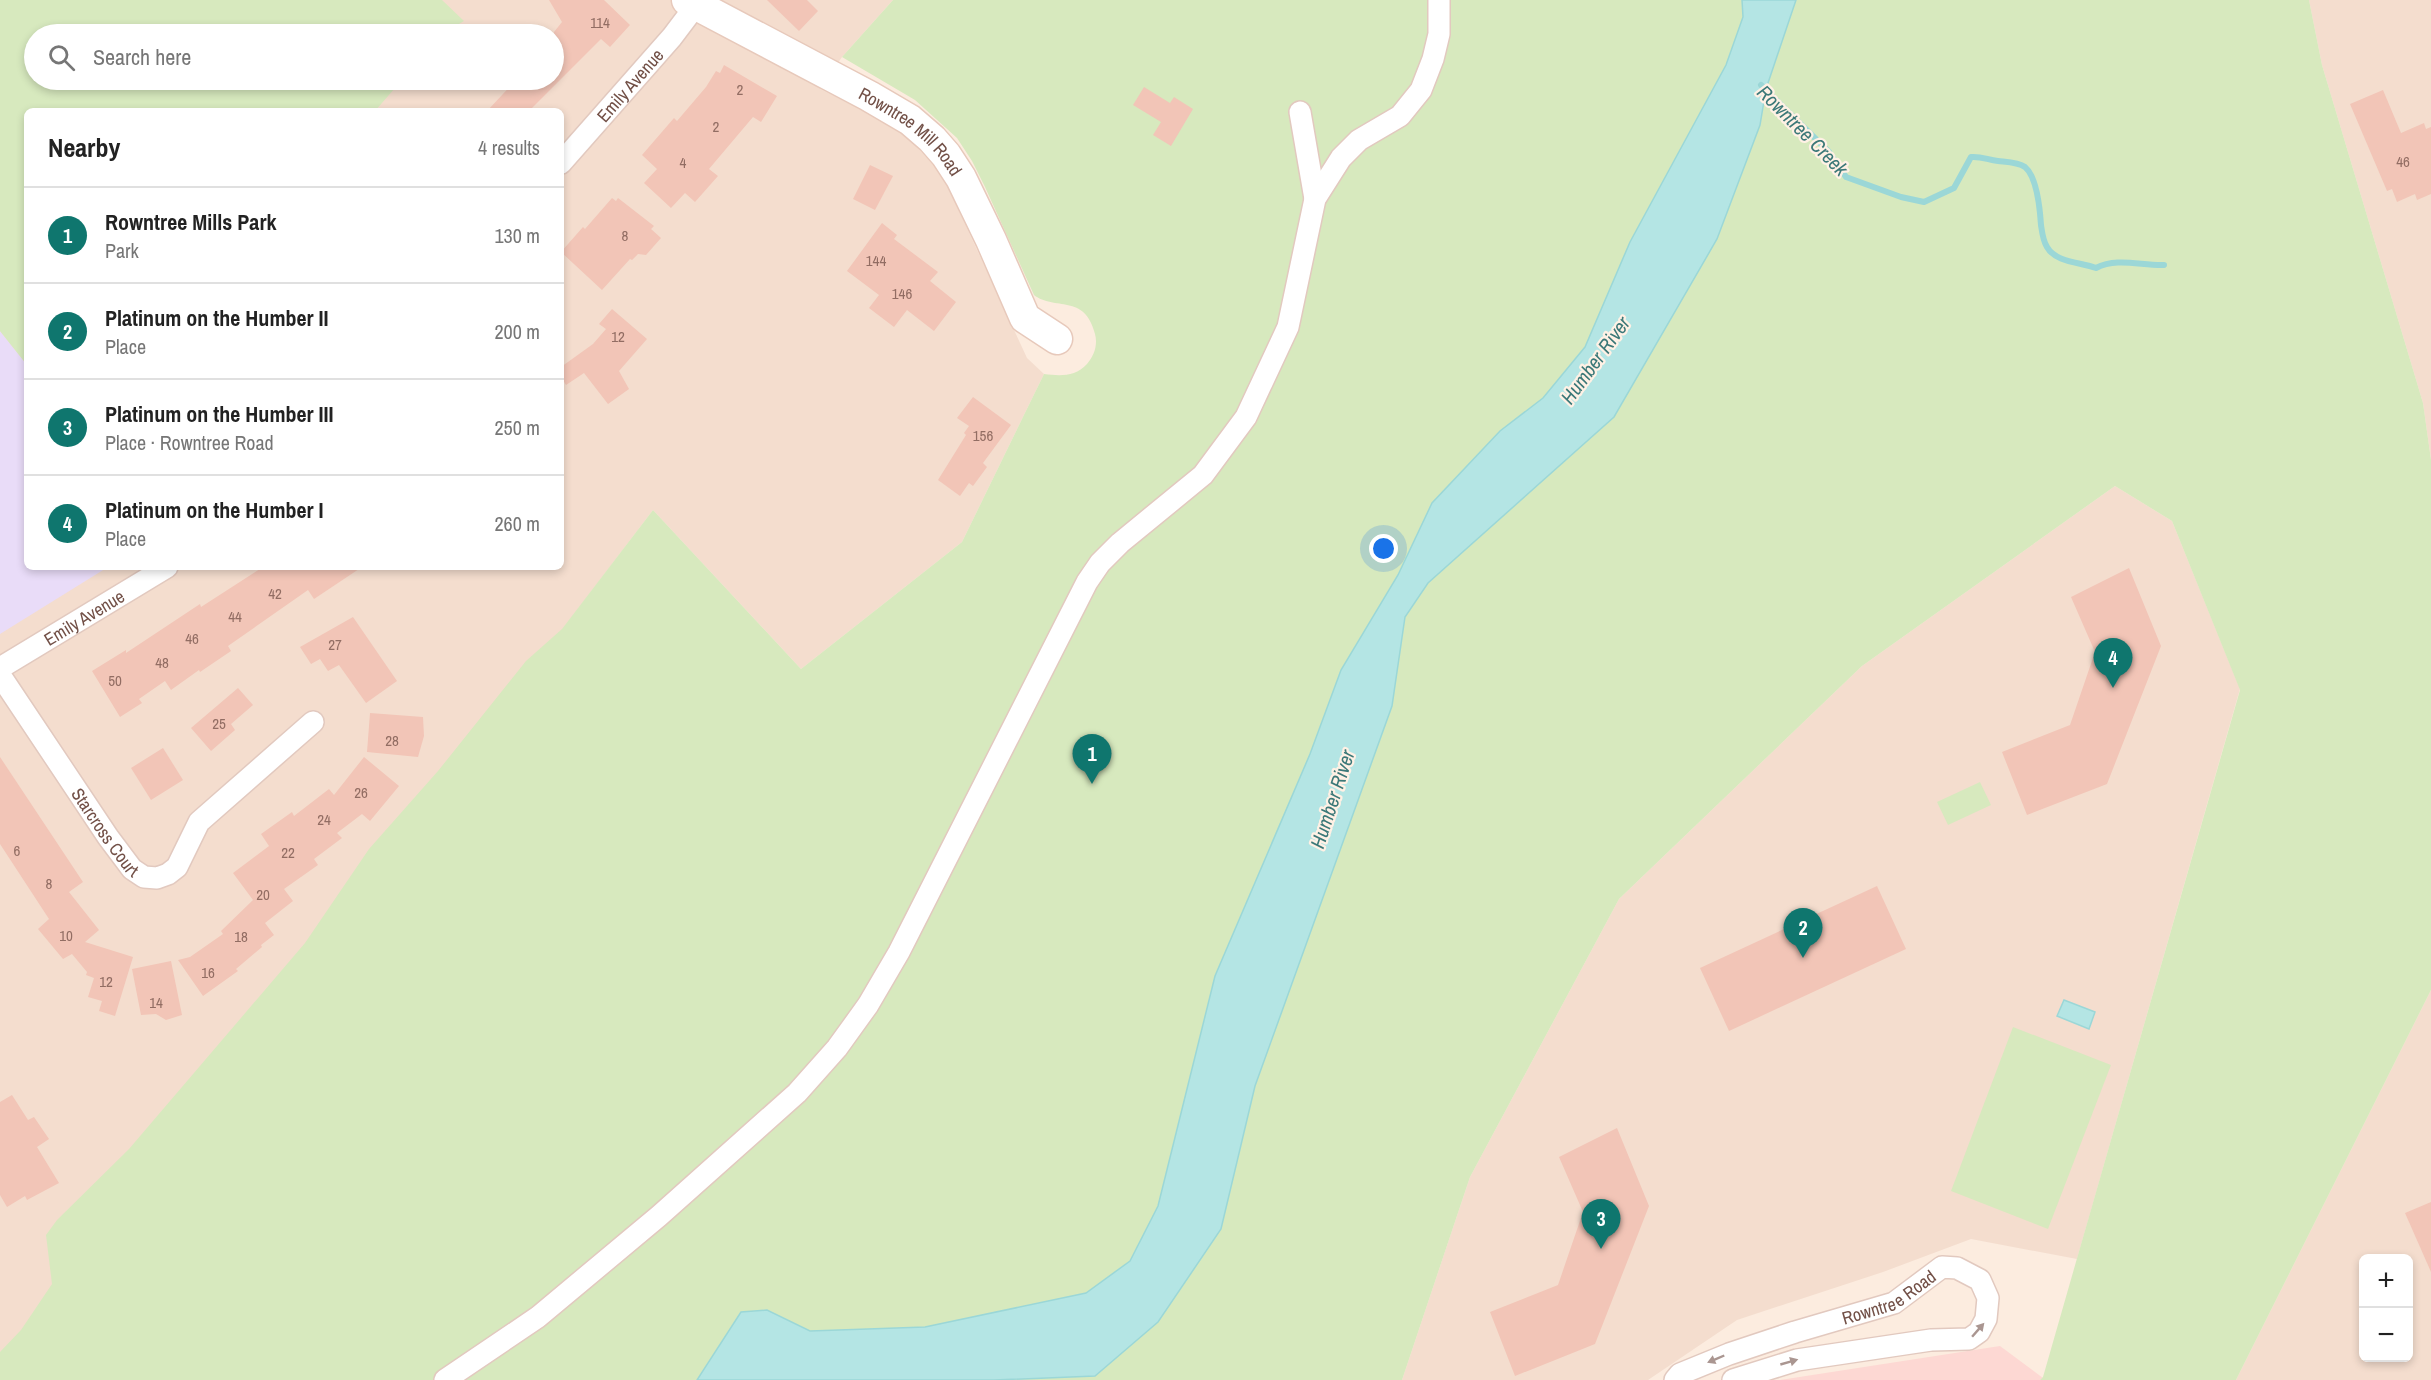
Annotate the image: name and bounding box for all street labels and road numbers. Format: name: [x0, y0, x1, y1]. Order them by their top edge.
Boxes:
street label: Emily Avenue: [591, 43, 669, 127]
street label: Rowntree Mill Road: [855, 80, 969, 180]
street label: Emily Avenue: [39, 583, 129, 651]
street label: Starcross Court: [66, 783, 144, 883]
street label: Rowntree Road: [1839, 1264, 1941, 1330]

